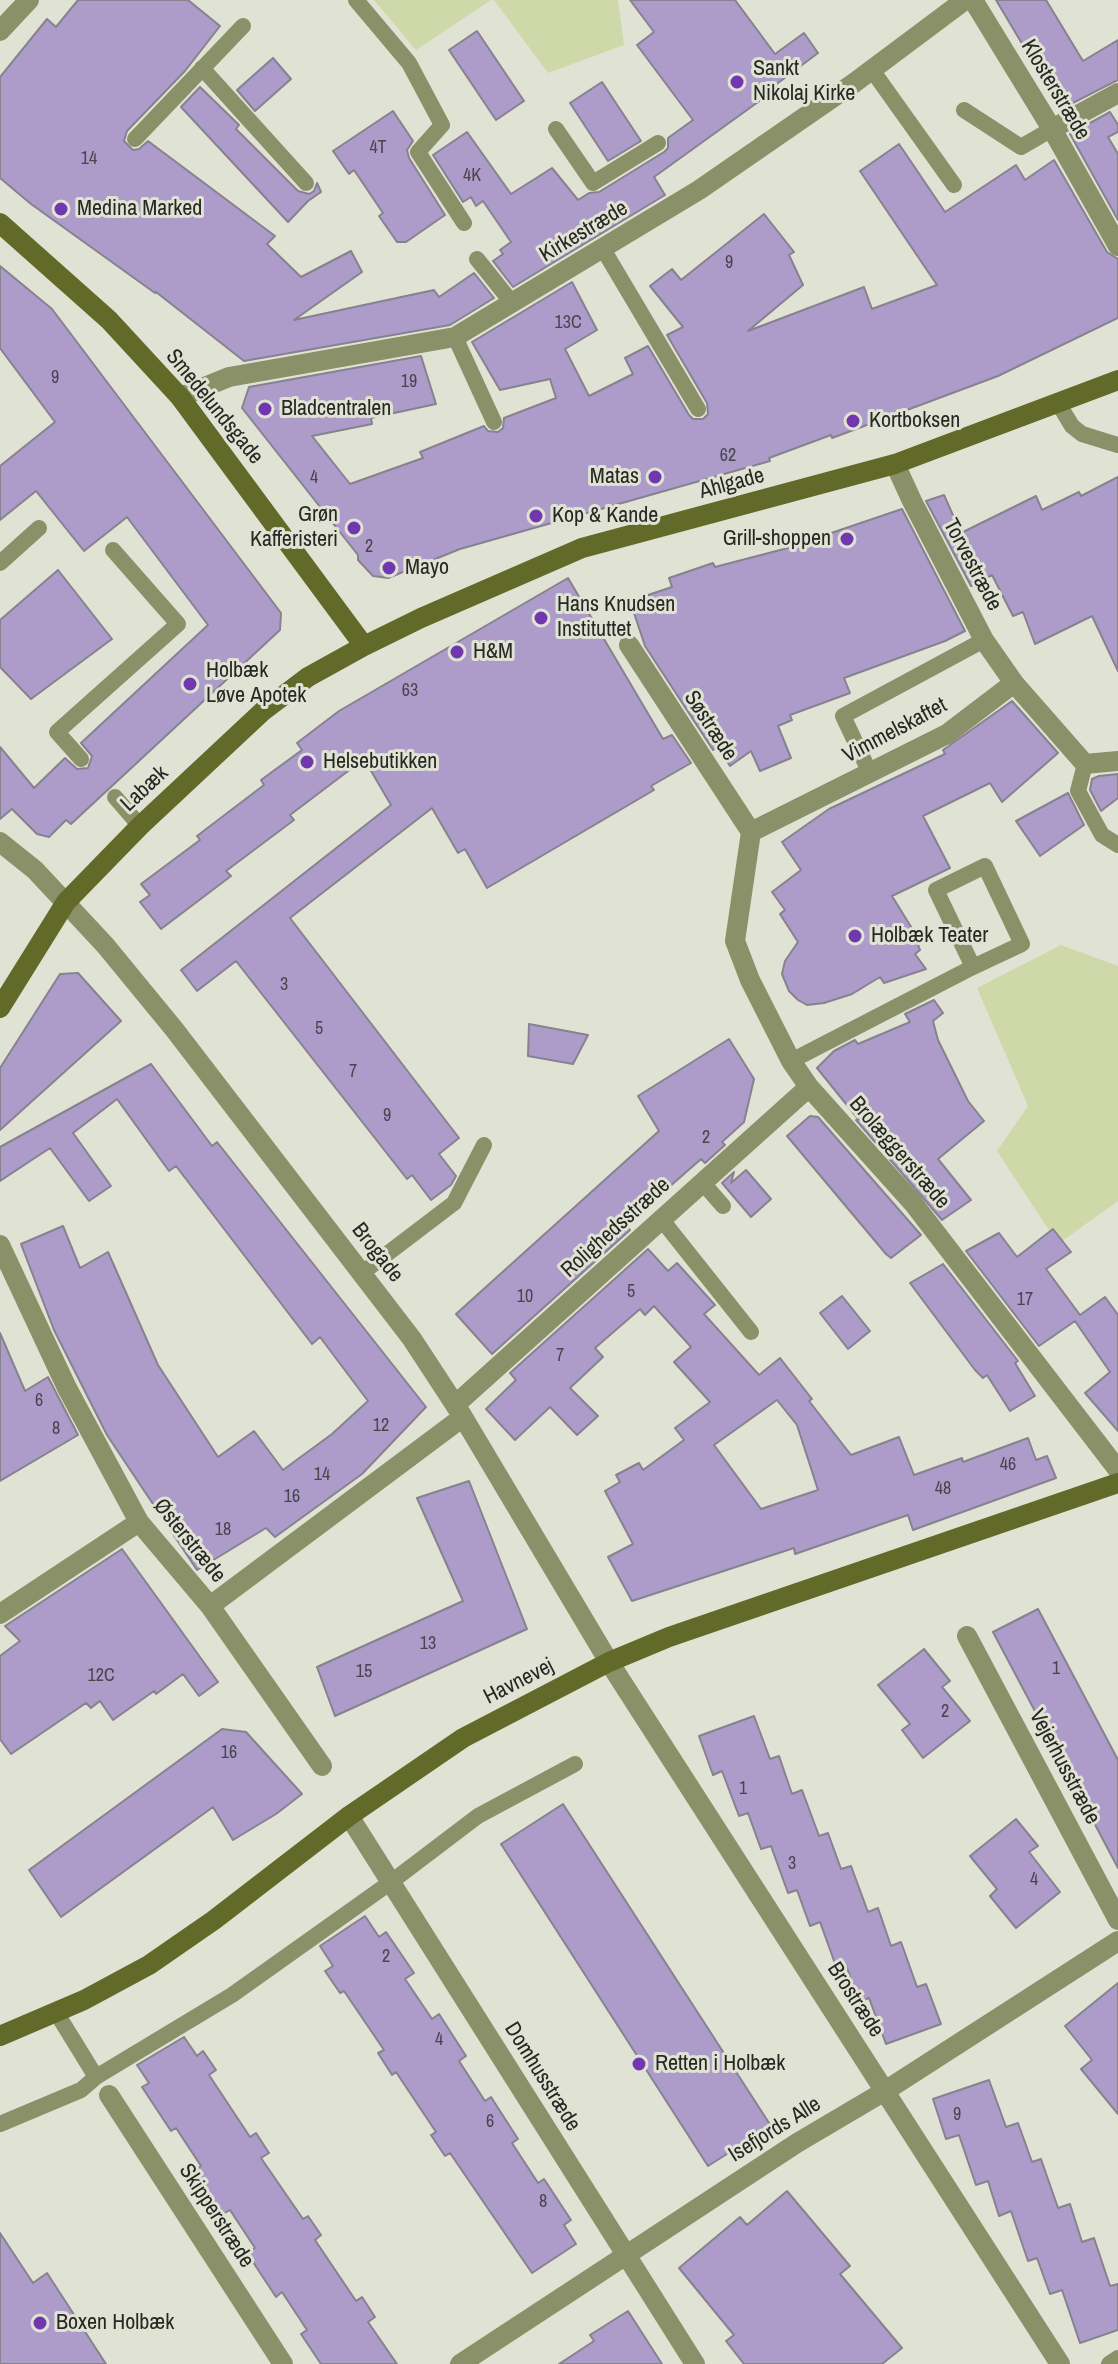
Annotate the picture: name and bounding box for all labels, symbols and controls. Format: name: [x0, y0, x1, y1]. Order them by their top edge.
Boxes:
street label: Klosterstræde: [1015, 35, 1095, 145]
place label: Sankt Nikolaj Kirke: [753, 56, 855, 108]
marker: Sankt Nikolaj Kirke: [728, 73, 746, 91]
house number: 4T: [369, 137, 387, 159]
house number: 14: [81, 148, 97, 170]
house number: 4K: [463, 165, 481, 187]
street label: Kirkestræde: [535, 195, 633, 269]
place label: Medina Marked: [77, 196, 202, 222]
marker: Medina Marked: [52, 200, 70, 218]
house number: 9: [725, 252, 733, 274]
house number: 13C: [554, 312, 582, 334]
street label: Smedelundsgade: [160, 344, 268, 470]
house number: 9: [51, 367, 59, 389]
house number: 19: [401, 371, 417, 393]
place label: Bladcentralen: [281, 396, 391, 422]
marker: Bladcentralen: [256, 400, 274, 418]
place label: Kortboksen: [869, 408, 960, 434]
marker: Kortboksen: [844, 412, 862, 430]
house number: 62: [720, 445, 736, 467]
street label: Ahlgade: [697, 463, 767, 505]
place label: Matas: [590, 464, 639, 490]
house number: 4: [310, 467, 318, 489]
marker: Matas: [646, 468, 664, 486]
place label: Grøn Kafferisteri: [250, 502, 338, 554]
place label: Kop & Kande: [552, 503, 658, 529]
marker: Kop & Kande: [527, 507, 545, 525]
street label: Torvestræde: [937, 515, 1007, 615]
marker: Grøn Kafferisteri: [345, 519, 363, 537]
place label: Grill-shoppen: [723, 526, 831, 552]
marker: Grill-shoppen: [838, 530, 856, 548]
house number: 2: [365, 536, 373, 558]
place label: Mayo: [405, 555, 449, 581]
marker: Mayo: [380, 559, 398, 577]
place label: Hans Knudsen Instituttet: [557, 592, 675, 644]
marker: Hans Knudsen Instituttet: [532, 609, 550, 627]
place label: H&M: [473, 639, 513, 665]
marker: H&M: [448, 643, 466, 661]
place label: Holbæk Løve Apotek: [206, 658, 306, 710]
marker: Holbæk Løve Apotek: [181, 675, 199, 693]
house number: 63: [402, 680, 418, 702]
street label: Søstræde: [678, 686, 742, 766]
street label: Vimmelskaftet: [838, 693, 952, 769]
place label: Helsebutikken: [323, 749, 437, 775]
marker: Helsebutikken: [298, 753, 316, 771]
street label: Labæk: [116, 761, 174, 817]
place label: Holbæk Teater: [871, 923, 988, 949]
marker: Holbæk Teater: [846, 927, 864, 945]
house number: 3: [280, 974, 288, 996]
house number: 5: [315, 1018, 323, 1040]
house number: 7: [349, 1061, 357, 1083]
street label: Brolæggerstræde: [843, 1091, 955, 1215]
house number: 9: [383, 1105, 391, 1127]
house number: 2: [702, 1127, 710, 1149]
street label: Rolighedsstræde: [556, 1172, 676, 1284]
street label: Brogade: [346, 1218, 408, 1288]
house number: 5: [627, 1281, 635, 1303]
house number: 10: [517, 1286, 533, 1308]
house number: 17: [1017, 1289, 1033, 1311]
house number: 7: [556, 1345, 564, 1367]
house number: 6: [35, 1390, 43, 1412]
house number: 12: [373, 1415, 389, 1437]
house number: 8: [52, 1418, 60, 1440]
house number: 46: [1000, 1454, 1016, 1476]
house number: 14: [314, 1464, 330, 1486]
house number: 48: [935, 1478, 951, 1500]
house number: 16: [284, 1486, 300, 1508]
street label: Østerstræde: [147, 1494, 231, 1588]
house number: 18: [215, 1519, 231, 1541]
house number: 13: [420, 1633, 436, 1655]
street label: Havnevej: [480, 1653, 558, 1711]
house number: 1: [1052, 1658, 1060, 1680]
house number: 15: [356, 1661, 372, 1683]
house number: 12C: [87, 1665, 115, 1687]
house number: 2: [941, 1701, 949, 1723]
street label: Vejerhusstræde: [1023, 1705, 1105, 1829]
house number: 16: [221, 1742, 237, 1764]
house number: 1: [739, 1778, 747, 1800]
house number: 3: [788, 1853, 796, 1875]
house number: 4: [1030, 1869, 1038, 1891]
house number: 2: [382, 1946, 390, 1968]
street label: Brostræde: [821, 1957, 889, 2043]
street label: Domhusstræde: [498, 2018, 586, 2136]
house number: 4: [435, 2029, 443, 2051]
place label: Retten i Holbæk: [655, 2051, 785, 2077]
marker: Retten i Holbæk: [630, 2055, 648, 2073]
street label: Isefjords Alle: [724, 2091, 826, 2169]
house number: 9: [953, 2104, 961, 2126]
house number: 6: [486, 2111, 494, 2133]
street label: Skipperstræde: [173, 2159, 259, 2273]
house number: 8: [539, 2191, 547, 2213]
place label: Boxen Holbæk: [56, 2310, 174, 2336]
marker: Boxen Holbæk: [31, 2314, 49, 2332]

